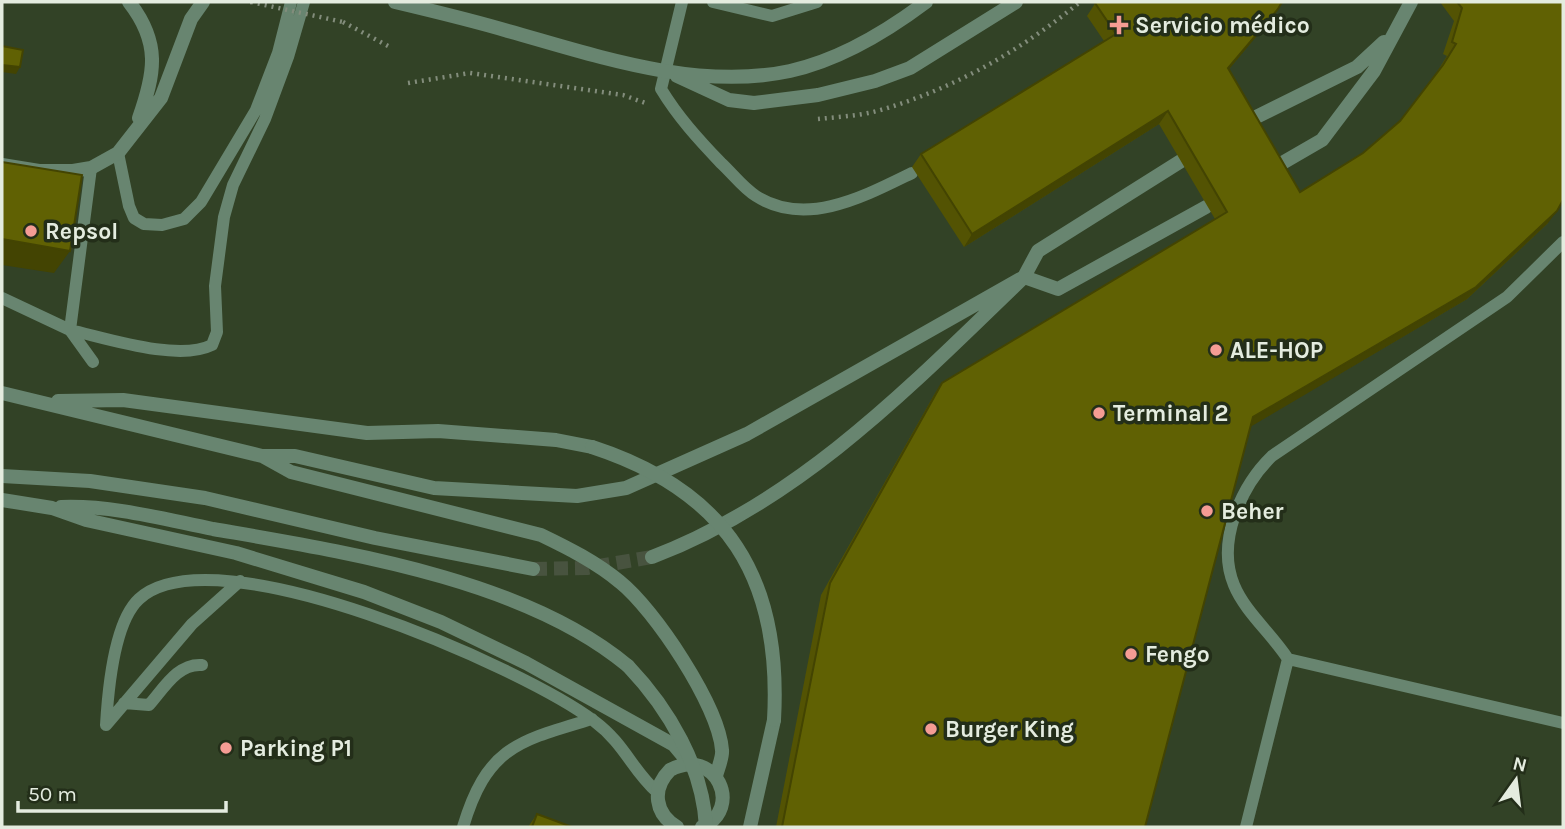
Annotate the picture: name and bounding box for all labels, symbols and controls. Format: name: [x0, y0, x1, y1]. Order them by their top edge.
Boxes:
place label: Servicio médico: [1135, 12, 1310, 39]
marker: Servicio médico: [1109, 15, 1129, 35]
place label: Repsol: [45, 218, 118, 245]
marker: Repsol: [23, 223, 39, 239]
place label: ALE-HOP: [1230, 337, 1323, 364]
marker: ALE-HOP: [1208, 342, 1224, 358]
place label: Terminal 2: [1113, 400, 1228, 427]
marker: Terminal 2: [1091, 405, 1107, 421]
place label: Beher: [1221, 498, 1284, 525]
marker: Beher: [1199, 503, 1215, 519]
place label: Fengo: [1145, 641, 1210, 668]
marker: Fengo: [1123, 646, 1139, 662]
place label: Burger King: [945, 716, 1074, 743]
marker: Burger King: [923, 721, 939, 737]
place label: Parking P1: [240, 735, 352, 762]
marker: Parking P1: [218, 740, 234, 756]
north arrow: [1481, 745, 1551, 815]
text: N: [1511, 752, 1529, 777]
scale bar: [18, 770, 226, 814]
text: 50 m: [28, 782, 77, 806]

